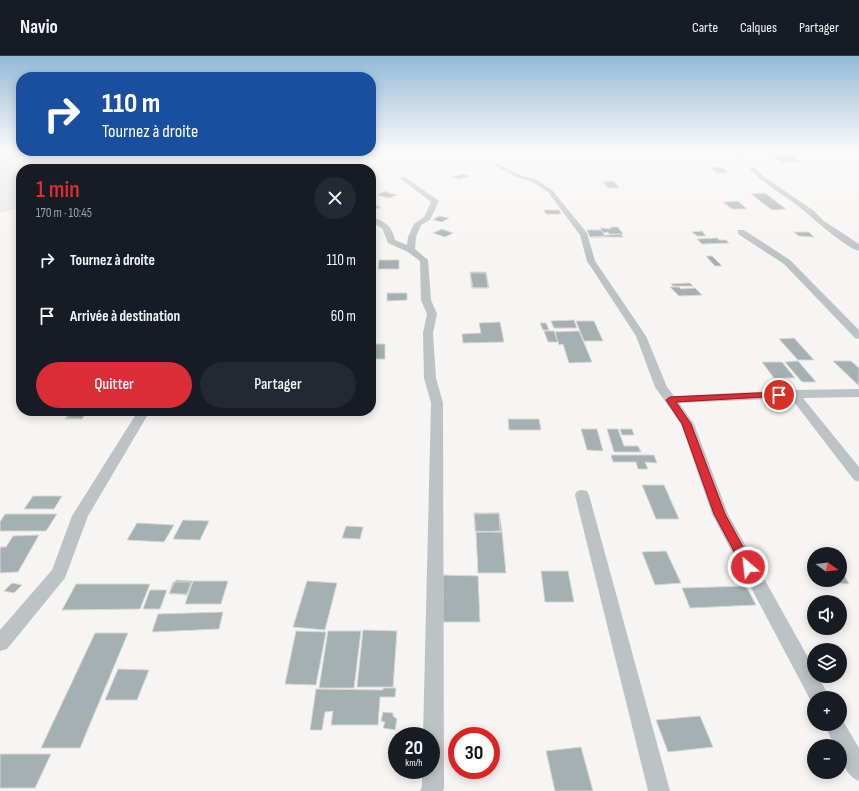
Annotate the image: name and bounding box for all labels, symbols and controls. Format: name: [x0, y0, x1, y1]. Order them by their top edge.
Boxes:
text: Navio: [20, 16, 58, 39]
text: Carte: [692, 19, 718, 36]
text: Calques: [740, 19, 777, 36]
text: Partager: [799, 19, 839, 36]
text: 110 m: [102, 87, 160, 120]
icon: right: [36, 88, 88, 140]
text: Tournez à droite: [102, 121, 198, 142]
text: 1 min: [36, 175, 80, 204]
button: close: [314, 177, 356, 219]
text: 170 m · 10:45: [36, 205, 92, 221]
icon: right: [36, 249, 58, 271]
text: Tournez à droite: [70, 251, 155, 270]
text: 110 m: [327, 251, 356, 270]
icon: arrive: [36, 305, 58, 327]
text: Arrivée à destination: [70, 307, 180, 326]
text: 60 m: [331, 307, 356, 326]
button: Quitter: [36, 362, 192, 408]
button: Partager: [200, 362, 356, 408]
pin: [762, 378, 796, 412]
icon: arrive: [768, 384, 790, 406]
position arrow: [727, 546, 769, 588]
north arrow: [807, 547, 847, 587]
map controls: [807, 547, 847, 779]
button: sound: [807, 595, 847, 635]
button: layers: [807, 643, 847, 683]
button: +: [807, 691, 847, 731]
speed limit sign: 30: [448, 727, 500, 779]
text: 20: [405, 736, 423, 760]
button: −: [807, 739, 847, 779]
text: km/h: [405, 757, 423, 769]

